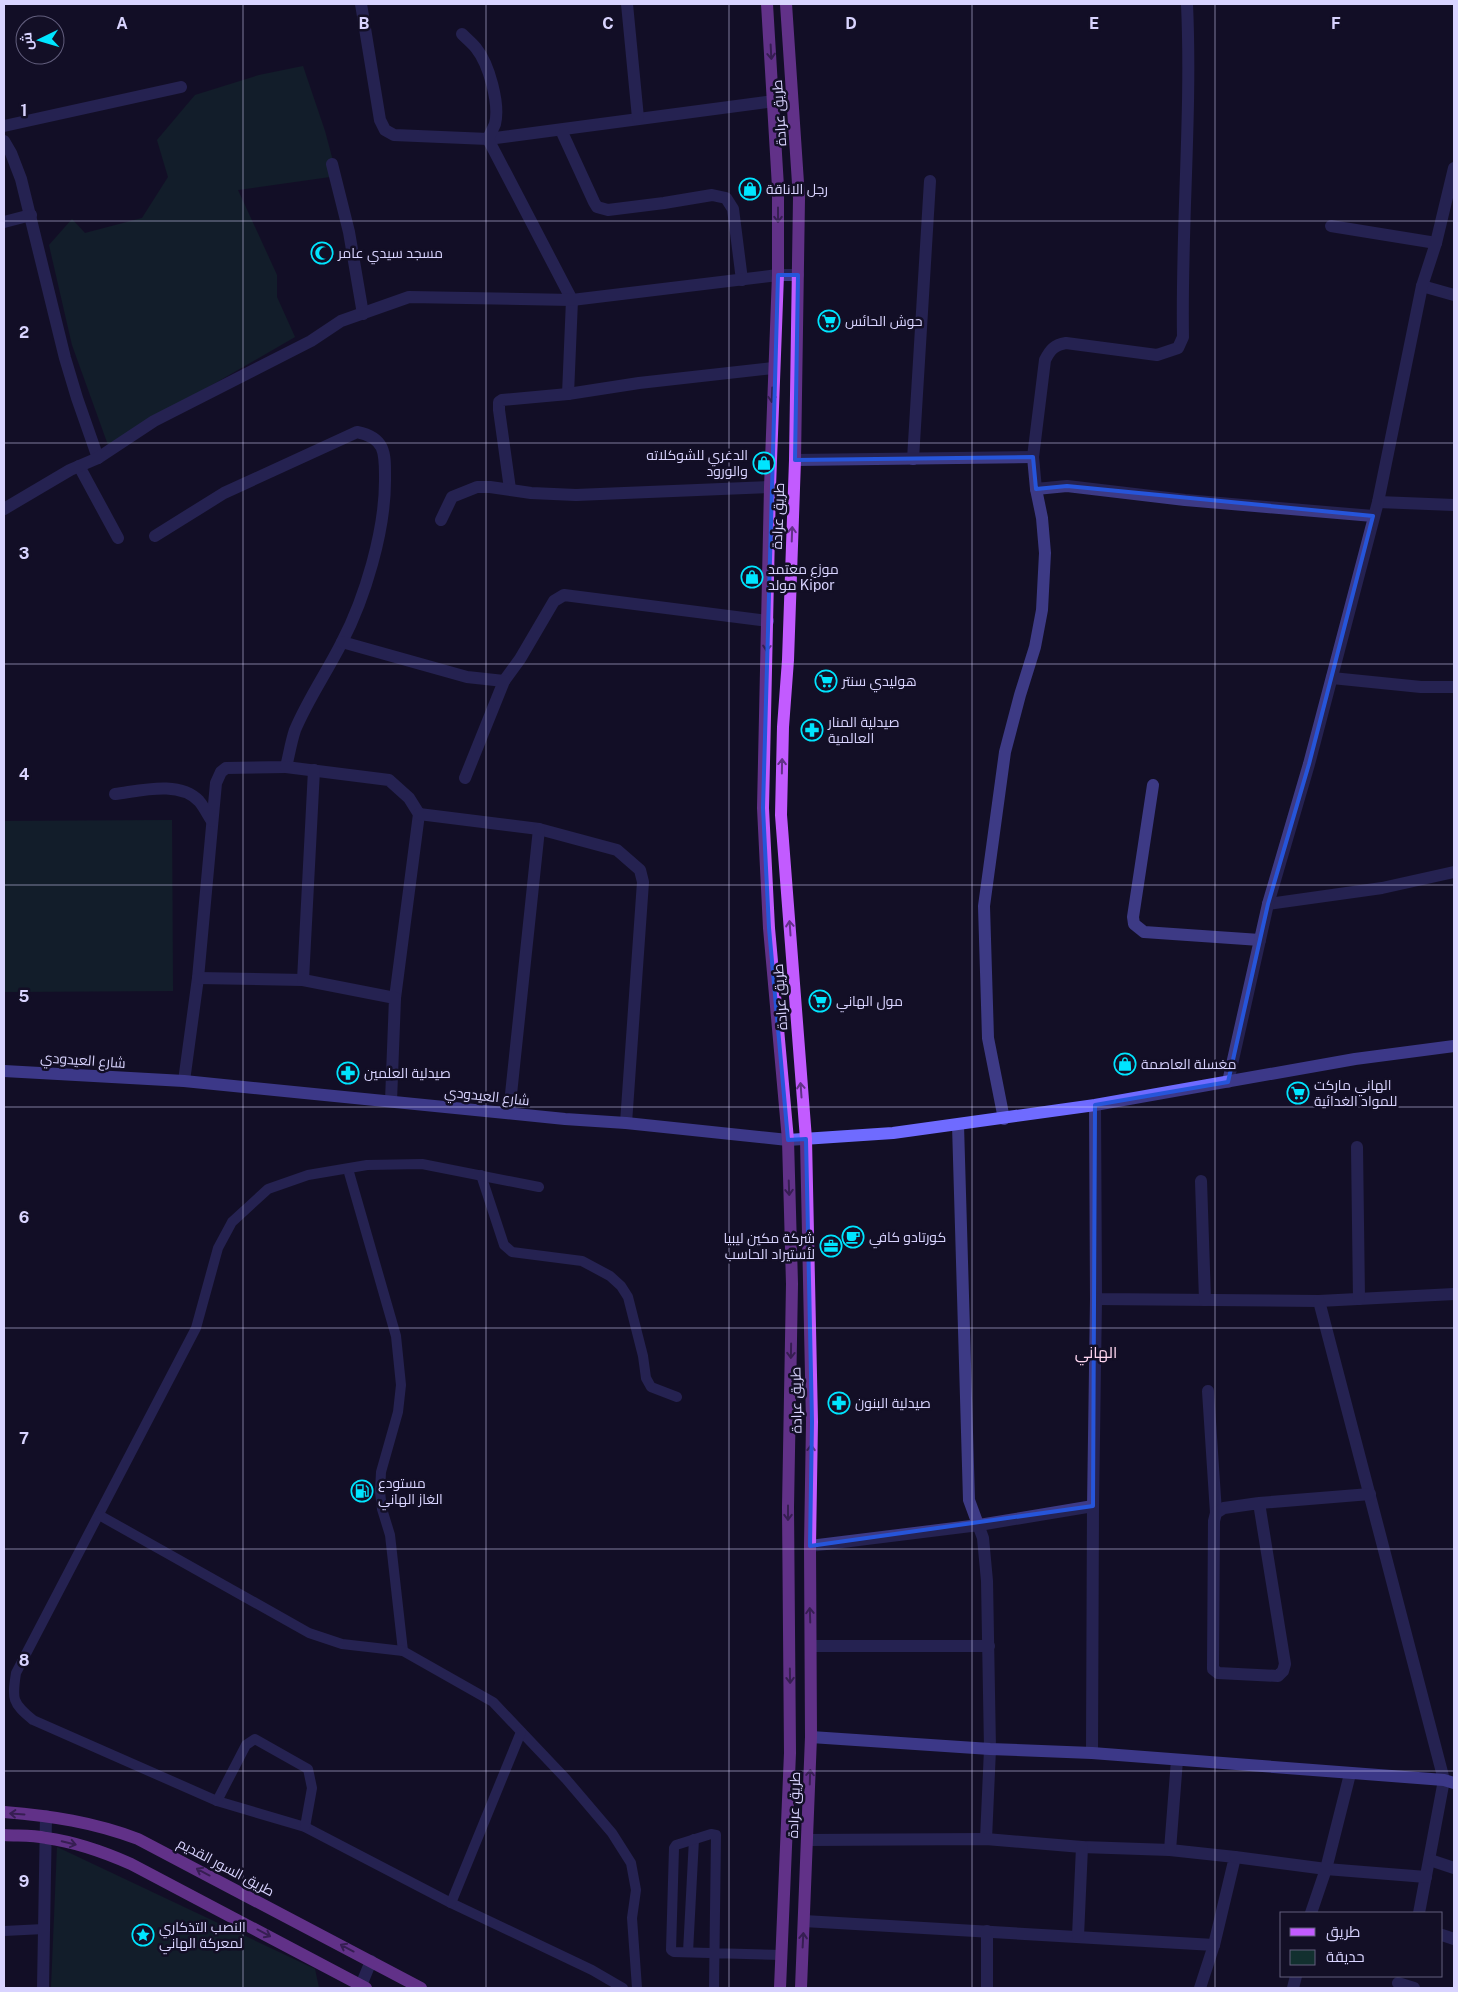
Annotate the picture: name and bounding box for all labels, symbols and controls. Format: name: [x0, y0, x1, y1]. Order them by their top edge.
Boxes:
text: A: [116, 14, 128, 33]
text: B: [359, 14, 370, 33]
text: C: [602, 14, 614, 33]
text: D: [845, 14, 857, 33]
text: E: [1089, 14, 1099, 33]
text: F: [1331, 14, 1341, 33]
north arrow: [15, 15, 65, 65]
text: ش: [18, 31, 37, 51]
one-way arrow: [766, 44, 775, 60]
street label: طريق عرادة: [769, 79, 790, 147]
text: 1: [21, 101, 27, 120]
shop icon: رجل الاناقة: [738, 177, 762, 201]
place label: رجل الاناقة: [766, 181, 828, 197]
one-way arrow: [773, 206, 783, 222]
mosque icon: مسجد سيدي عامر: [310, 241, 334, 265]
place label: مسجد سيدي عامر: [337, 245, 443, 265]
supermarket icon: حوش الحائس: [817, 309, 841, 333]
place label: حوش الحائس: [845, 313, 923, 329]
text: 2: [19, 323, 29, 342]
one-way arrow: [768, 386, 777, 402]
place label: الدغري للشوكلاته والورود: [646, 447, 748, 479]
shop icon: الدغري للشوكلاته والورود: [752, 451, 776, 475]
street label: طريق عرادة: [769, 482, 788, 550]
one-way arrow: [787, 526, 797, 542]
text: 3: [19, 544, 29, 563]
place label: موزع معتمد مولد Kipor: [768, 561, 839, 593]
shop icon: موزع معتمد مولد Kipor: [740, 565, 764, 589]
one-way arrow: [762, 636, 772, 652]
supermarket icon: هوليدي سنتر: [814, 669, 838, 693]
place label: هوليدي سنتر: [841, 673, 917, 693]
place label: صيدلية المنار العالمية: [827, 714, 900, 746]
pharmacy icon: صيدلية المنار العالمية: [800, 718, 824, 742]
one-way arrow: [777, 758, 787, 774]
text: 4: [19, 765, 30, 784]
one-way arrow: [785, 921, 794, 937]
street label: طريق عرادة: [770, 963, 791, 1031]
text: 5: [19, 987, 30, 1006]
supermarket icon: مول الهاني: [808, 989, 832, 1013]
place label: مول الهاني: [836, 993, 903, 1013]
street label: شارع العيدودي: [39, 1049, 126, 1075]
shop icon: مغسلة العاصمة: [1113, 1052, 1137, 1076]
place label: مغسلة العاصمة: [1141, 1056, 1236, 1072]
pharmacy icon: صيدلية العلمين: [336, 1061, 360, 1085]
place label: صيدلية العلمين: [364, 1065, 451, 1081]
place label: الهاني ماركت للمواد الغدائية: [1314, 1077, 1397, 1109]
supermarket icon: الهاني ماركت للمواد الغدائية: [1286, 1081, 1310, 1105]
one-way arrow: [797, 1083, 806, 1099]
street label: شارع العيدودي: [443, 1084, 530, 1112]
one-way arrow: [785, 1180, 794, 1196]
text: 6: [19, 1208, 29, 1227]
cafe icon: كورتادو كافي: [841, 1225, 865, 1249]
place label: كورتادو كافي: [869, 1229, 946, 1249]
place label: شركة مكين ليبيا لأستيراد الحاسب: [723, 1230, 815, 1262]
office icon: شركة مكين ليبيا لأستيراد الحاسب: [819, 1234, 843, 1258]
one-way arrow: [786, 1342, 796, 1359]
district label: الهاني: [1075, 1343, 1117, 1366]
street label: طريق عرادة: [787, 1367, 806, 1433]
pharmacy icon: صيدلية البنون: [827, 1391, 851, 1415]
place label: صيدلية البنون: [855, 1395, 931, 1411]
text: 7: [19, 1429, 29, 1448]
one-way arrow: [807, 1445, 816, 1461]
place label: مستودع الغاز الهاني: [378, 1475, 443, 1511]
fuel station icon: مستودع الغاز الهاني: [350, 1479, 374, 1503]
one-way arrow: [783, 1505, 793, 1521]
one-way arrow: [806, 1607, 815, 1623]
text: 8: [19, 1651, 30, 1670]
one-way arrow: [785, 1668, 795, 1684]
one-way arrow: [805, 1769, 815, 1786]
street label: طريق عرادة: [785, 1771, 804, 1839]
one-way arrow: [9, 1809, 25, 1818]
street label: طريق السور القديم: [174, 1835, 277, 1901]
one-way arrow: [61, 1839, 77, 1848]
one-way arrow: [196, 1867, 211, 1877]
text: 9: [19, 1872, 29, 1891]
legend: [1280, 1912, 1443, 1977]
place label: النصب التذكاري لمعركة الهاني: [159, 1919, 246, 1955]
place icon: النصب التذكاري لمعركة الهاني: [131, 1923, 155, 1947]
text: طريق: [1326, 1923, 1360, 1942]
one-way arrow: [256, 1928, 271, 1938]
one-way arrow: [799, 1932, 808, 1948]
one-way arrow: [340, 1943, 355, 1952]
text: حديقة: [1326, 1948, 1365, 1965]

